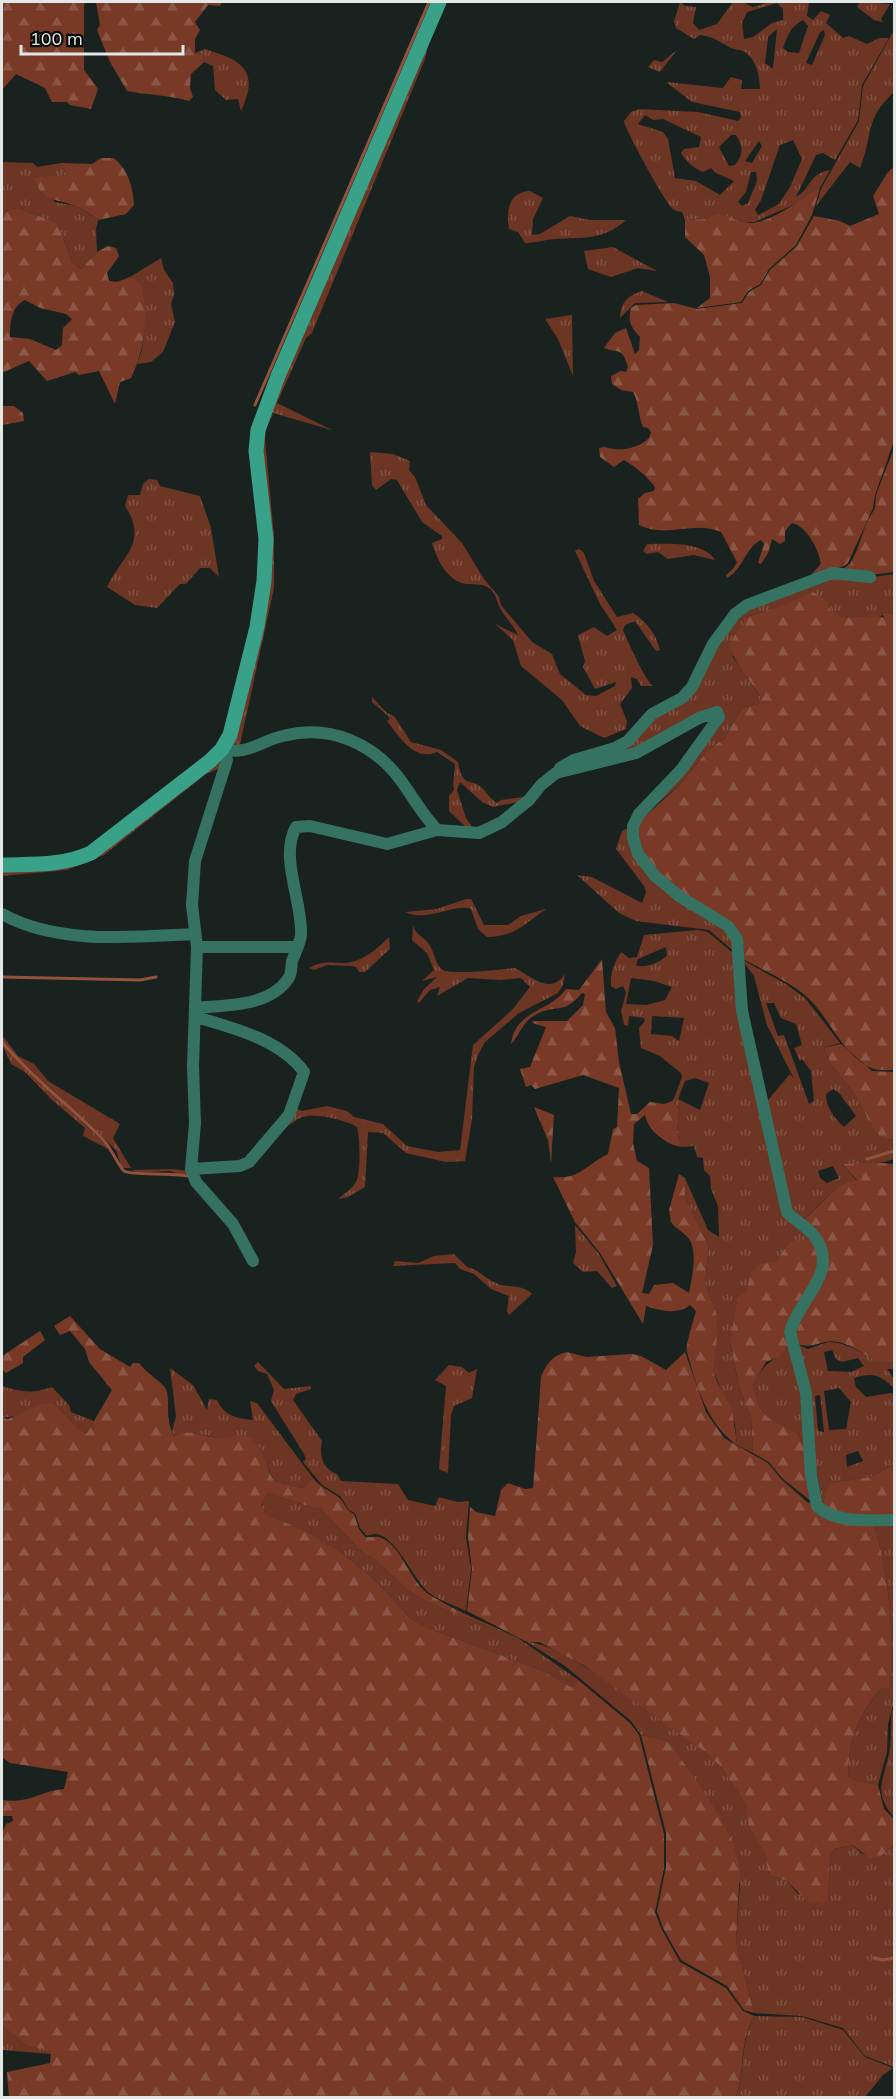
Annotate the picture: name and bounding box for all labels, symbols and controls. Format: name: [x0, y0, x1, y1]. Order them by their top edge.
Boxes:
scale bar: [21, 18, 183, 56]
text: 100 m: [30, 27, 83, 50]

